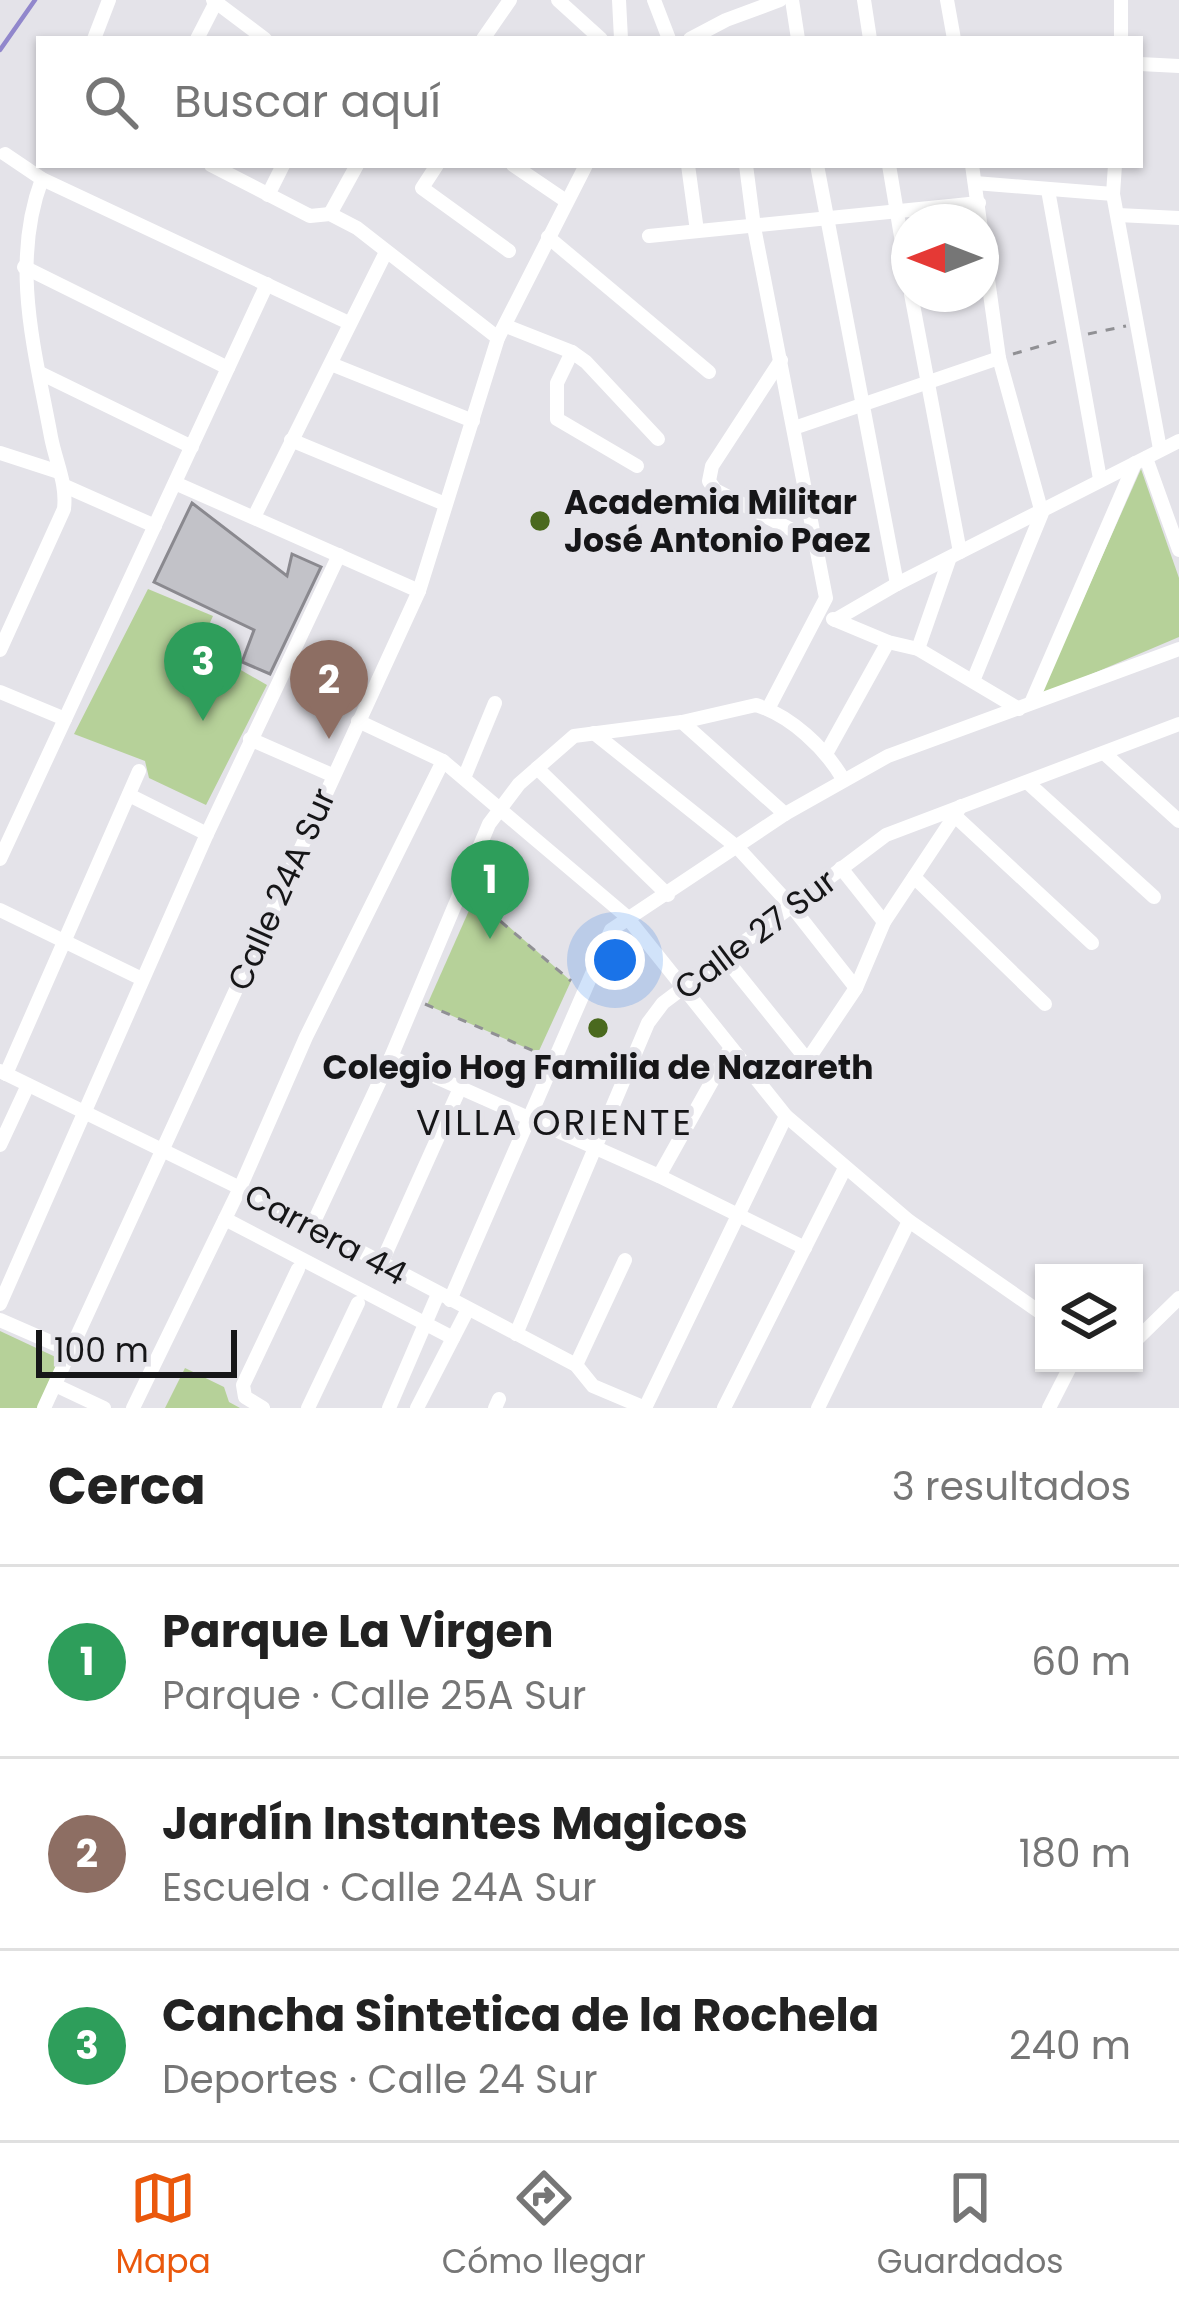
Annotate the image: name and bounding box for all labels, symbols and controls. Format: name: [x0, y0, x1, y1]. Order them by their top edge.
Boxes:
search box: [36, 36, 1143, 168]
icon: search: [78, 69, 144, 135]
text: Buscar aquí: [174, 70, 441, 133]
north arrow: [891, 204, 999, 312]
place label: Academia Militar José Antonio Paez: [564, 479, 871, 564]
marker: Academia Militar José Antonio Paez: [527, 508, 553, 534]
pin: 3: [164, 622, 242, 721]
pin: 2: [290, 640, 368, 739]
street label: Calle 24A Sur: [216, 781, 347, 998]
pin: 1: [451, 840, 529, 939]
street label: Calle 27 Sur: [665, 858, 846, 1011]
your location: [585, 930, 645, 990]
marker: Colegio Hog Familia de Nazareth: [585, 1015, 611, 1041]
place label: Colegio Hog Familia de Nazareth: [323, 1044, 873, 1091]
district label: VILLA ORIENTE: [416, 1097, 694, 1148]
street label: Carrera 44: [236, 1172, 415, 1297]
map controls: [1035, 1264, 1143, 1372]
button: layers: [1035, 1264, 1143, 1372]
scale bar: [36, 1324, 237, 1377]
text: 100 m: [54, 1327, 149, 1374]
text: Cerca: [48, 1450, 206, 1522]
text: 3 resultados: [892, 1459, 1131, 1514]
text: Parque La Virgen: [162, 1600, 554, 1663]
text: 1: [80, 1634, 94, 1689]
text: 60 m: [1031, 1634, 1131, 1689]
text: Parque · Calle 25A Sur: [162, 1668, 586, 1723]
text: Jardín Instantes Magicos: [162, 1792, 748, 1855]
text: 2: [76, 1826, 98, 1881]
text: 180 m: [1019, 1826, 1131, 1881]
text: Escuela · Calle 24A Sur: [162, 1860, 597, 1915]
text: Cancha Sintetica de la Rochela: [162, 1984, 879, 2047]
text: 3: [75, 2018, 99, 2073]
text: 240 m: [1009, 2018, 1131, 2073]
text: Deportes · Calle 24 Sur: [162, 2052, 597, 2107]
tab: Mapa: [115, 2165, 211, 2287]
tab: Cómo llegar: [442, 2165, 646, 2287]
tab: Guardados: [877, 2165, 1064, 2287]

